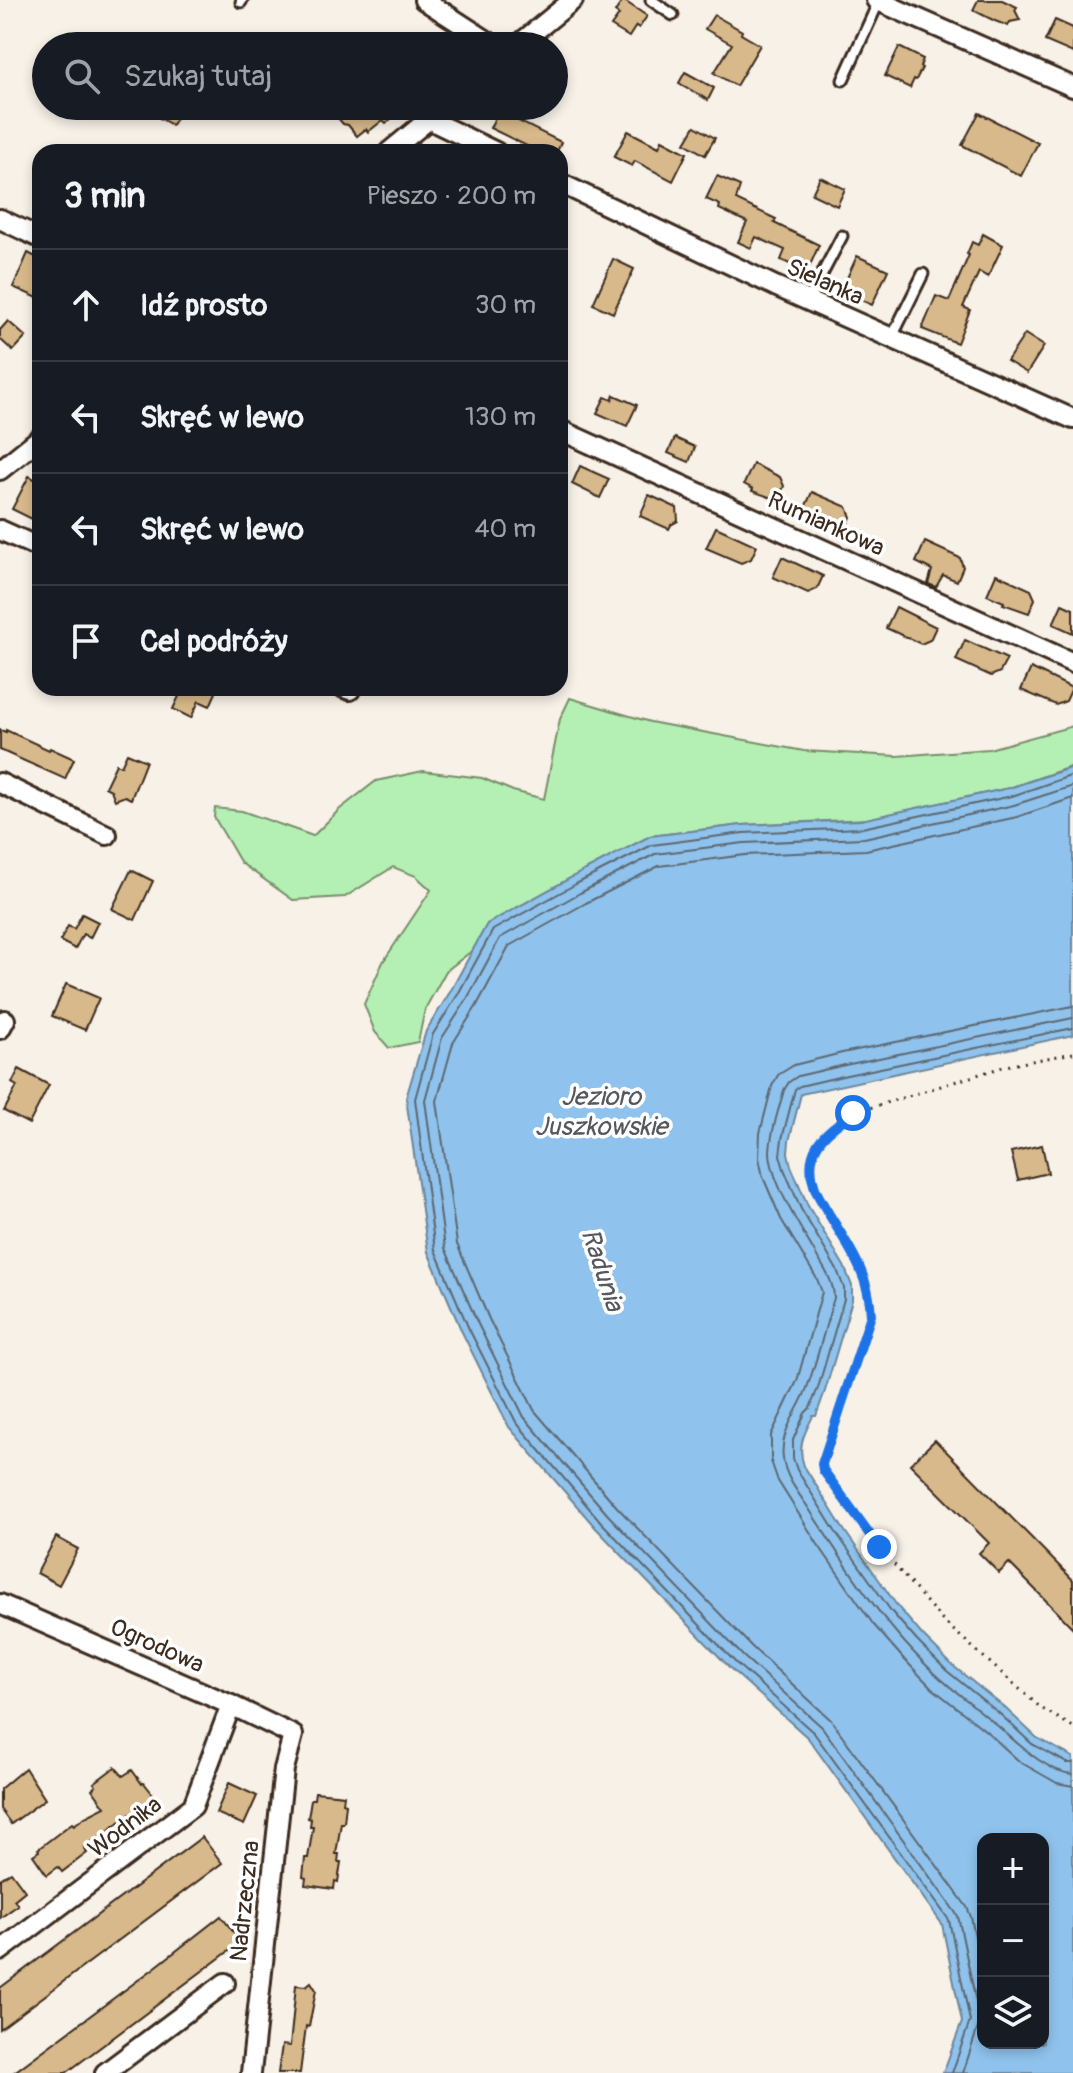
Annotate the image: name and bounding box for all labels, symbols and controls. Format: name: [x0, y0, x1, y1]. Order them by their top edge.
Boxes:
search box: [32, 32, 568, 120]
icon: search: [60, 54, 104, 98]
text: Szukaj tutaj: [124, 58, 272, 95]
text: 3 min: [64, 175, 146, 218]
text: Pieszo · 200 m: [367, 180, 536, 212]
street label: Sielanka: [782, 252, 868, 312]
icon: ahead: [64, 283, 108, 327]
text: Idź prosto: [140, 287, 267, 324]
text: 30 m: [475, 289, 536, 321]
icon: left: [64, 395, 108, 439]
text: Skręć w lewo: [140, 399, 304, 436]
text: 130 m: [465, 401, 536, 433]
street label: Rumiankowa: [763, 485, 889, 563]
icon: left: [64, 507, 108, 551]
text: Skręć w lewo: [140, 511, 304, 548]
text: 40 m: [474, 513, 536, 545]
icon: arrive: [64, 619, 108, 663]
text: Cel podróży: [140, 623, 288, 660]
water label: Jezioro Juszkowskie: [535, 1081, 670, 1143]
route start: [835, 1095, 871, 1131]
water label: Radunia: [574, 1225, 631, 1317]
route end: [861, 1529, 897, 1565]
street label: Ogrodowa: [106, 1612, 208, 1680]
street label: Wodnika: [83, 1790, 167, 1864]
map controls: [977, 1833, 1049, 2049]
button: +: [977, 1833, 1049, 1905]
street label: Nadrzeczna: [224, 1839, 266, 1963]
button: −: [977, 1905, 1049, 1977]
button: layers: [977, 1977, 1049, 2049]

